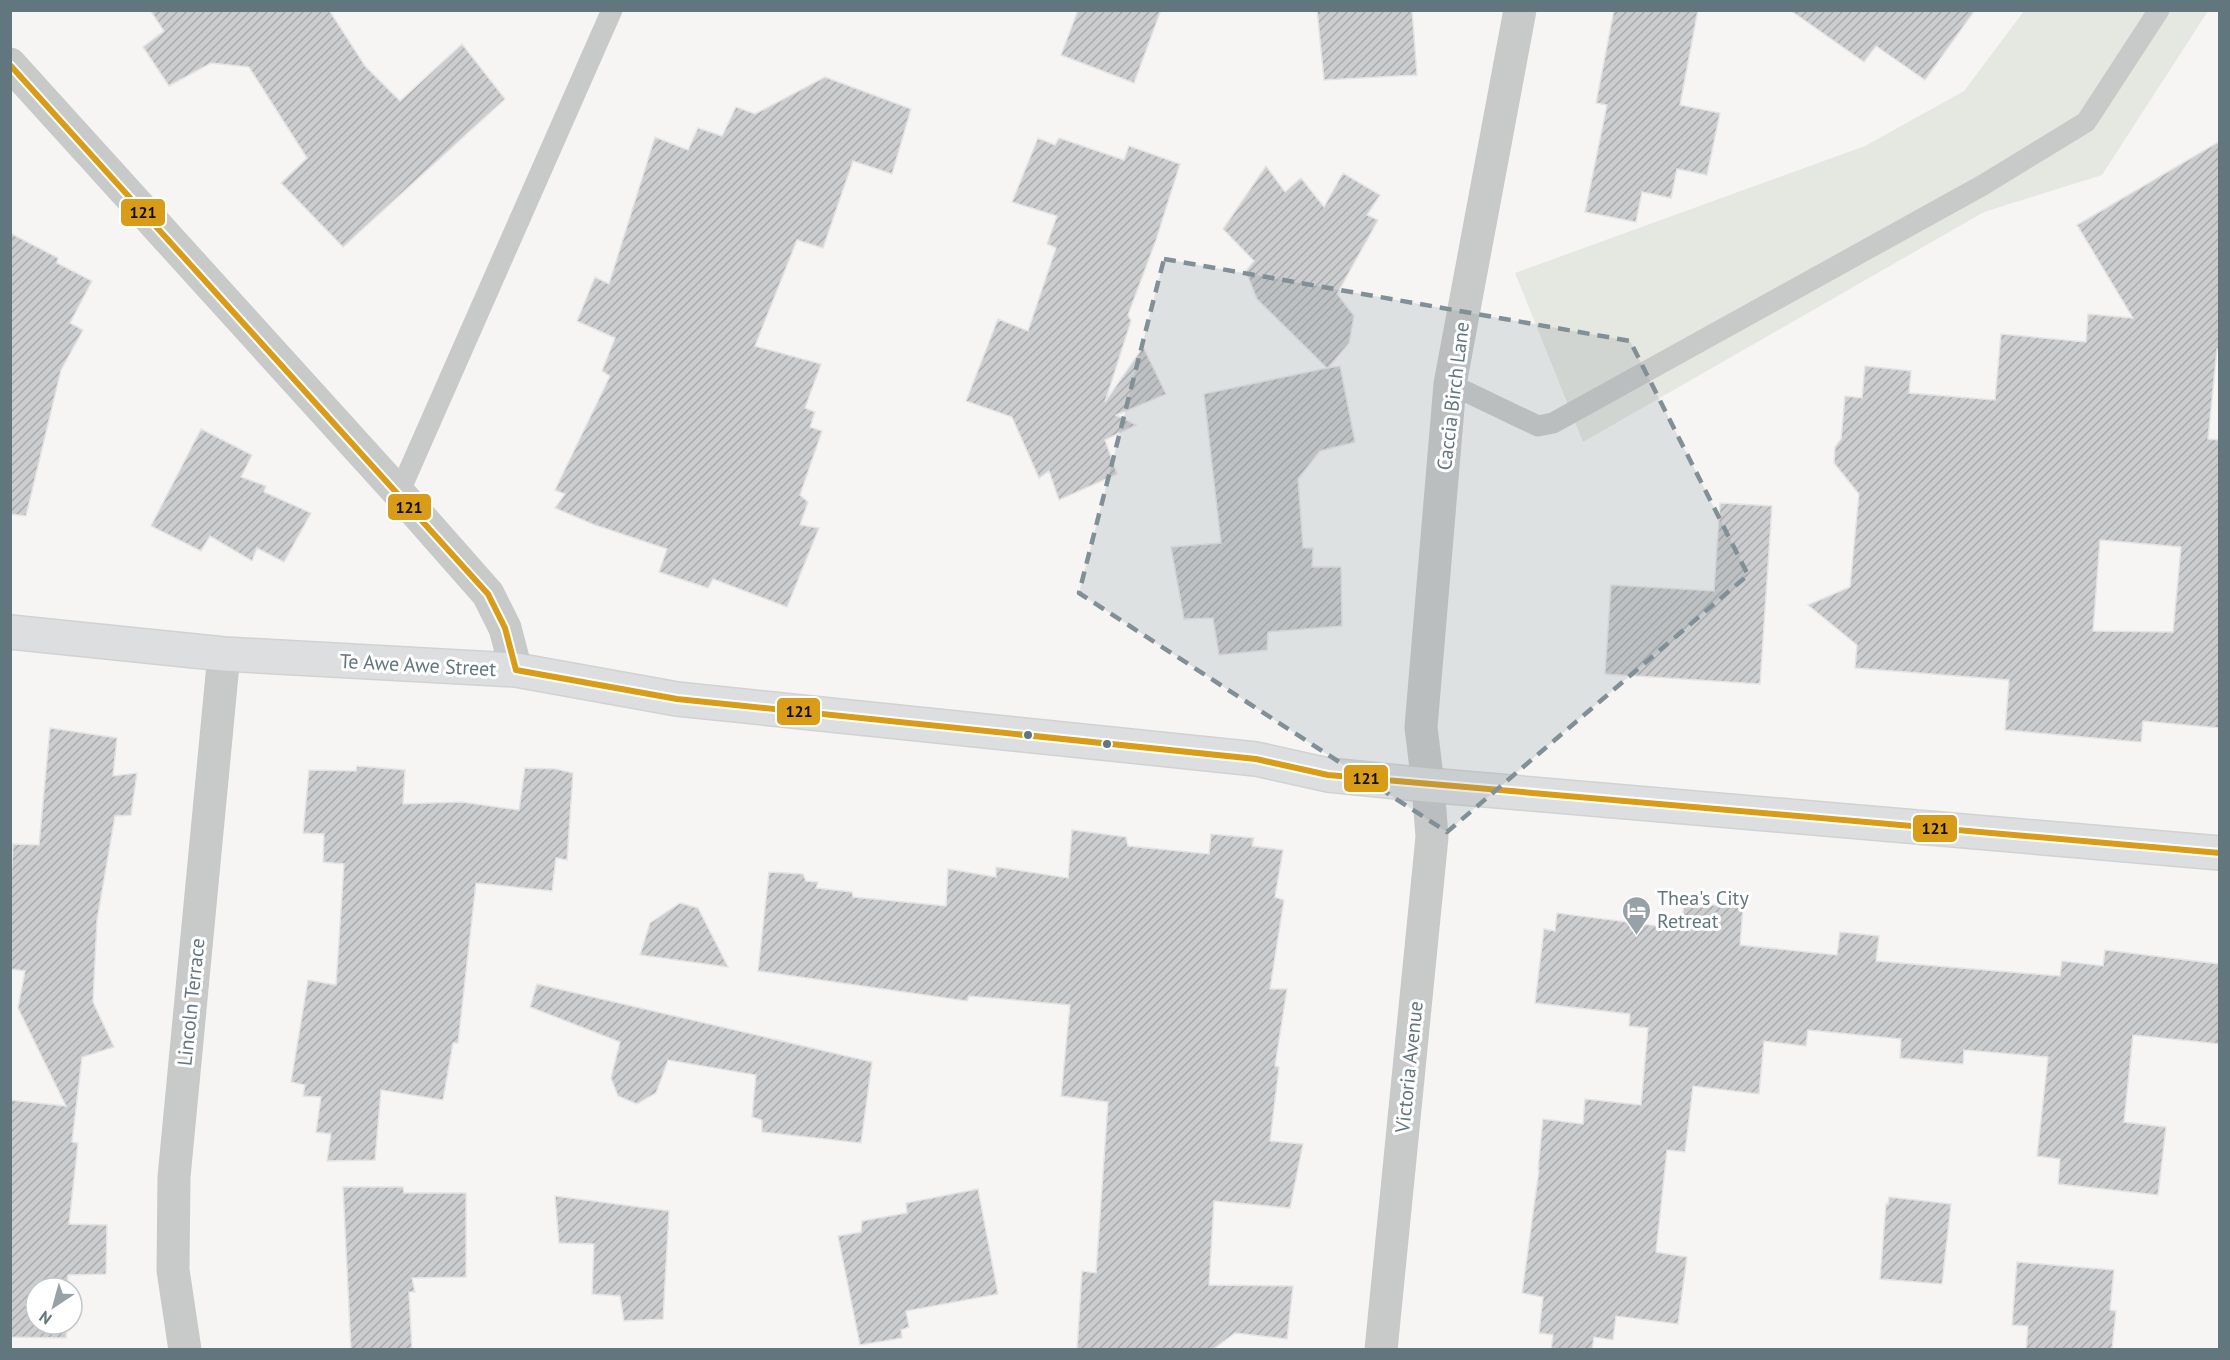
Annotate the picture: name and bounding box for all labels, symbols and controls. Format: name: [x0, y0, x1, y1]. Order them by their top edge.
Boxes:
line badge: 121: [120, 198, 166, 227]
text: 121: [129, 202, 157, 222]
street label: Caccia Birch Lane: [1431, 320, 1475, 472]
line badge: 121: [387, 493, 432, 521]
text: 121: [395, 497, 423, 517]
street label: Te Awe Awe Street: [339, 648, 497, 682]
line badge: 121: [776, 697, 821, 726]
text: 121: [785, 701, 813, 721]
unlabelled marker: [1022, 729, 1034, 741]
unlabelled marker: [1101, 738, 1113, 750]
line badge: 121: [1343, 764, 1389, 793]
text: 121: [1352, 768, 1380, 788]
line badge: 121: [1912, 814, 1958, 843]
text: 121: [1921, 818, 1949, 838]
place label: Thea's City Retreat: [1657, 885, 1749, 934]
hotel icon: Thea's City Retreat: [1620, 894, 1652, 936]
street label: Lincoln Terrace: [171, 937, 211, 1067]
street label: Victoria Avenue: [1389, 1000, 1429, 1135]
north arrow: [24, 1276, 84, 1336]
text: N: [35, 1307, 55, 1329]

